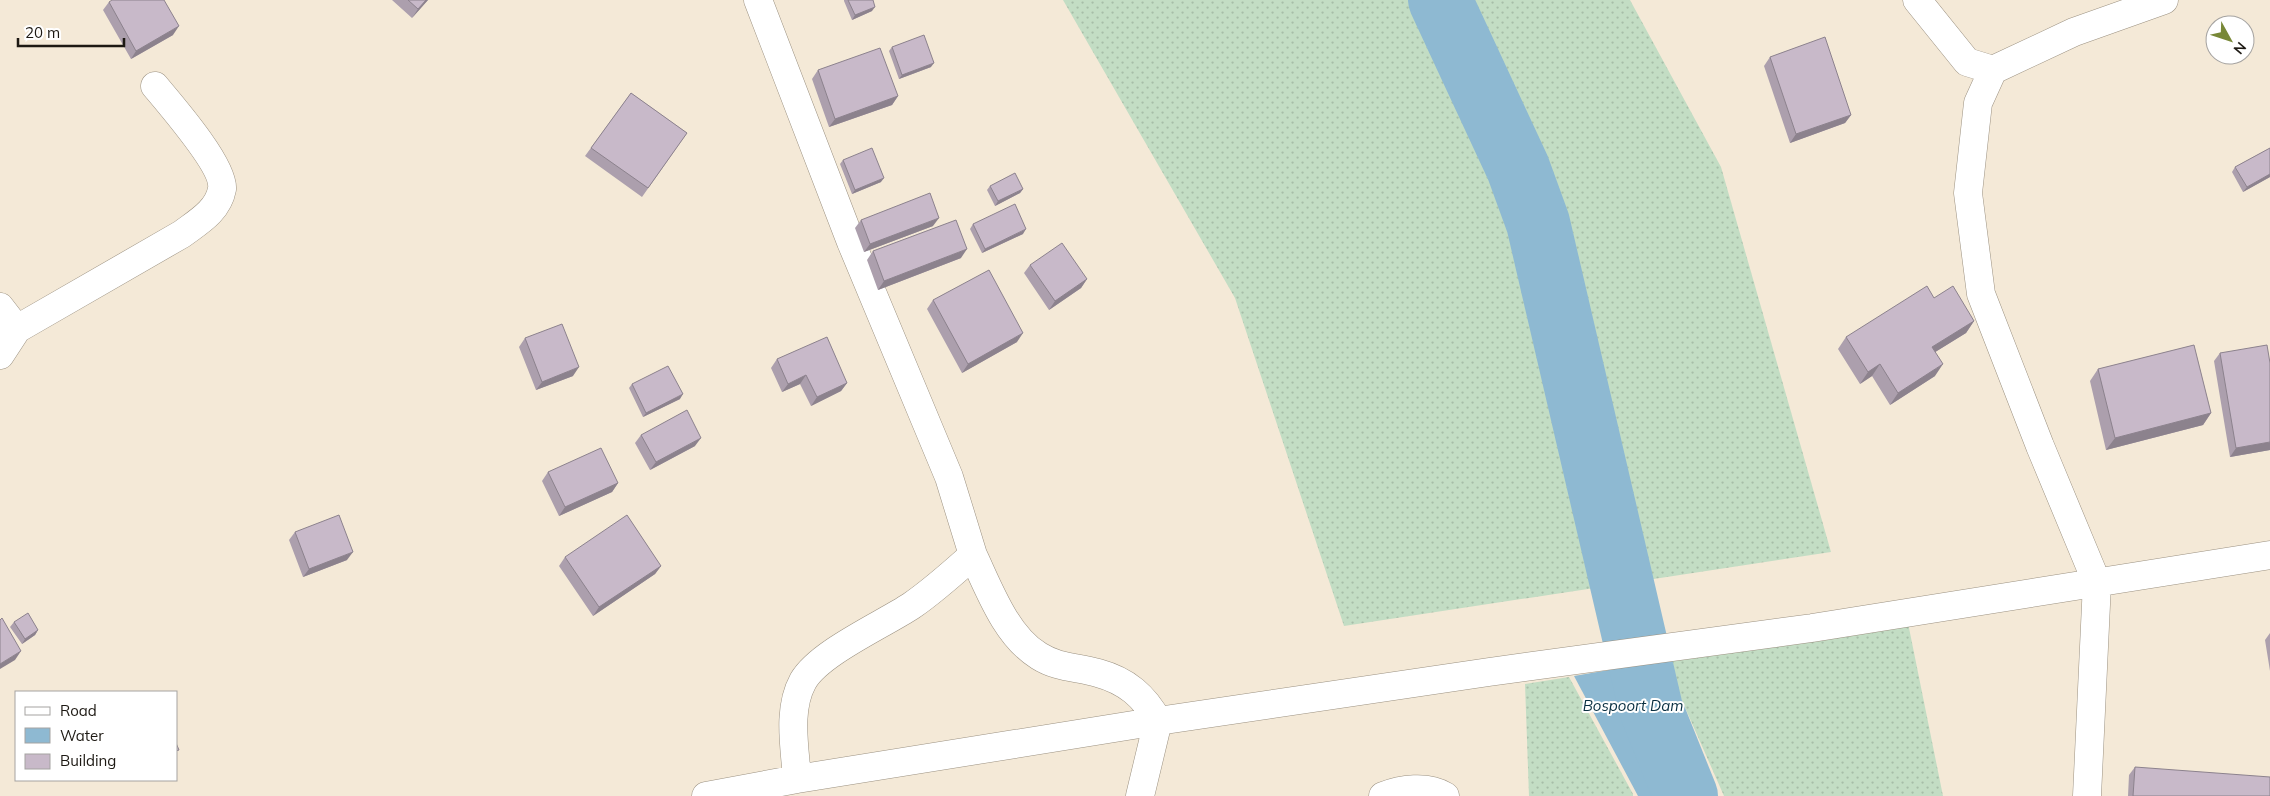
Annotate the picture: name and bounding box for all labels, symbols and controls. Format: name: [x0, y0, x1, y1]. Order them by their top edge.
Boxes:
scale bar: [18, 15, 124, 47]
north arrow: [2205, 15, 2255, 65]
text: 20 m: [25, 23, 60, 42]
text: N: [2230, 39, 2250, 58]
legend: [15, 691, 178, 781]
water label: Bospoort Dam: [1583, 696, 1683, 715]
text: Road: [60, 701, 97, 720]
text: Water: [60, 726, 104, 745]
text: Building: [60, 751, 116, 770]

